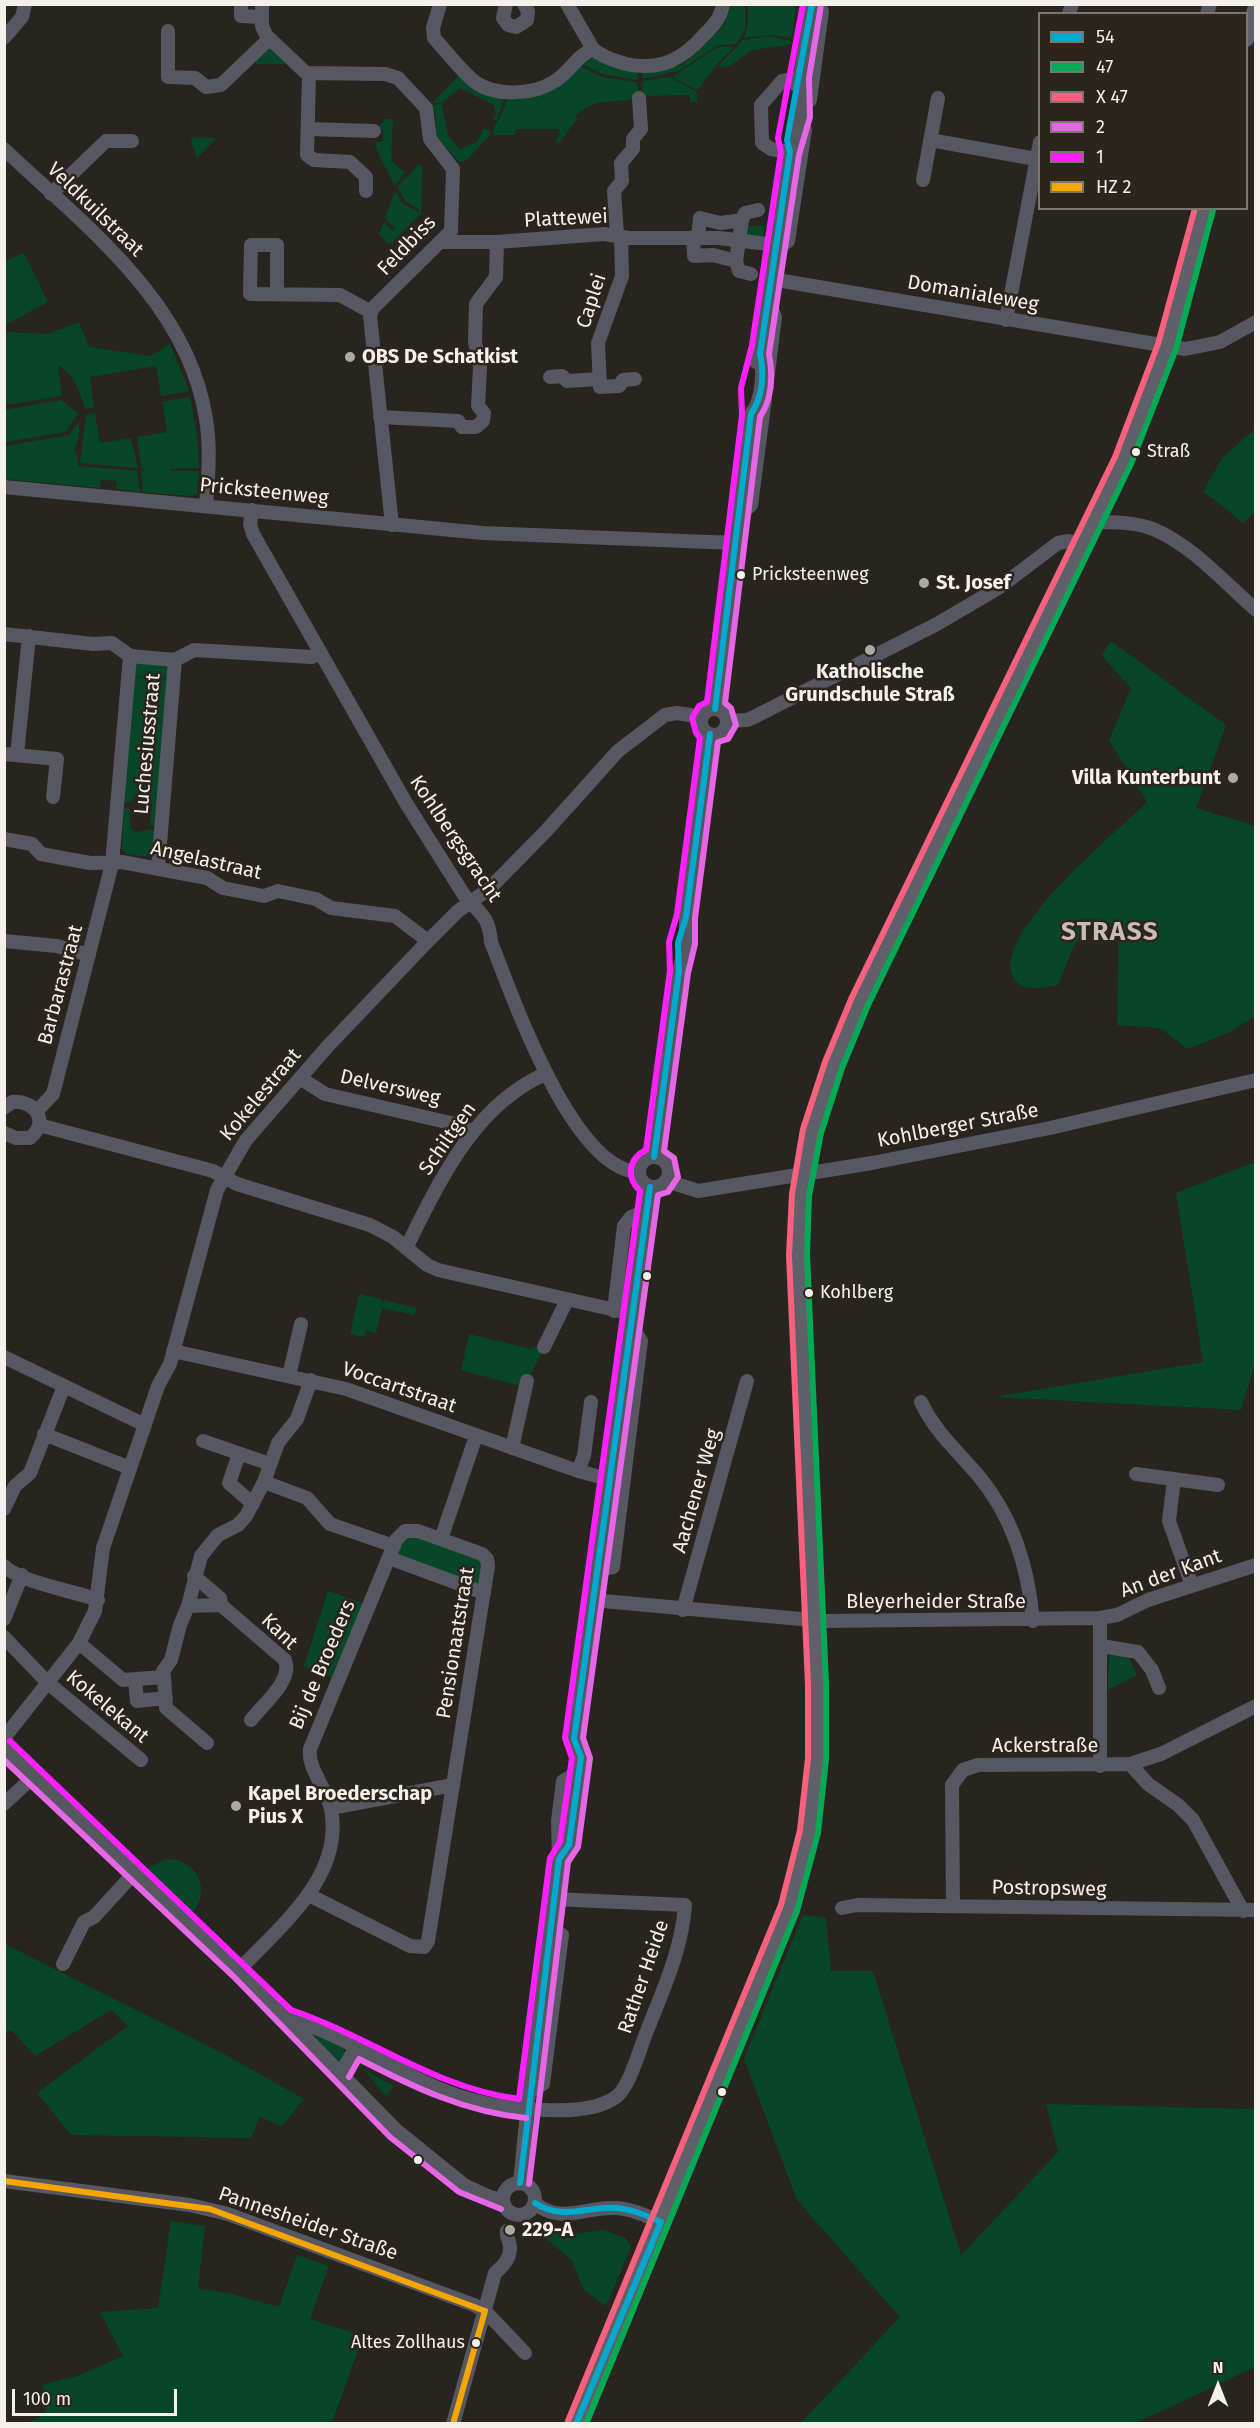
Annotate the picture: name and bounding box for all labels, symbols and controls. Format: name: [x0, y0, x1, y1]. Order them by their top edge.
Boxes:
legend: [1038, 12, 1248, 210]
text: 54: [1096, 26, 1115, 48]
text: 47: [1096, 56, 1113, 78]
text: X 47: [1096, 86, 1128, 108]
text: 2: [1096, 116, 1105, 138]
text: 1: [1096, 146, 1104, 168]
street label: Veldkuilstraat: [42, 158, 148, 262]
text: HZ 2: [1096, 176, 1131, 198]
street label: Plattewei: [523, 205, 609, 233]
street label: Feldbiss: [373, 211, 441, 281]
street label: Caplei: [572, 271, 612, 331]
street label: Domanialeweg: [905, 271, 1041, 317]
place label: OBS De Schatkist: [362, 345, 518, 369]
marker: OBS De Schatkist: [343, 350, 357, 364]
place label: Straß: [1147, 441, 1190, 463]
marker: Straß: [1130, 446, 1142, 458]
street label: Pricksteenweg: [198, 473, 330, 511]
place label: Pricksteenweg: [752, 564, 869, 586]
marker: Pricksteenweg: [735, 569, 747, 581]
place label: St. Josef: [936, 571, 1011, 595]
marker: St. Josef: [917, 576, 931, 590]
marker: Katholische Grundschule Straß: [863, 643, 877, 657]
place label: Katholische Grundschule Straß: [785, 660, 955, 707]
street label: Luchesiusstraat: [130, 672, 166, 816]
place label: Villa Kunterbunt: [1072, 766, 1221, 790]
street label: Kohlbergsgracht: [404, 771, 506, 907]
marker: Villa Kunterbunt: [1226, 771, 1240, 785]
street label: Angelastraat: [148, 837, 264, 885]
district label: STRASS: [1061, 917, 1159, 949]
street label: Barbarastraat: [33, 922, 89, 1048]
street label: Kokelestraat: [215, 1044, 307, 1146]
street label: Delversweg: [337, 1065, 443, 1111]
street label: Schiltgen: [414, 1098, 482, 1180]
street label: Kohlberger Straße: [875, 1099, 1041, 1153]
unlabelled marker: [641, 1270, 653, 1282]
place label: Kohlberg: [820, 1282, 893, 1304]
marker: Kohlberg: [803, 1287, 815, 1299]
street label: Voccartstraat: [339, 1357, 459, 1419]
street label: Aachener Weg: [668, 1426, 726, 1556]
street label: An der Kant: [1117, 1545, 1225, 1603]
street label: Pensionaatstraat: [432, 1565, 480, 1721]
street label: Bleyerheider Straße: [846, 1590, 1026, 1614]
street label: Bij de Broeders: [285, 1597, 361, 1733]
street label: Kant: [256, 1609, 302, 1655]
street label: Kokelekant: [61, 1665, 153, 1749]
street label: Ackerstraße: [992, 1734, 1098, 1758]
place label: Kapel Broederschap Pius X: [248, 1782, 432, 1829]
marker: Kapel Broederschap Pius X: [229, 1799, 243, 1813]
street label: Postropsweg: [991, 1876, 1107, 1902]
street label: Rather Heide: [613, 1917, 675, 2037]
unlabelled marker: [716, 2086, 728, 2098]
unlabelled marker: [412, 2154, 424, 2166]
street label: Pannesheider Straße: [215, 2182, 401, 2266]
place label: 229-A: [522, 2218, 573, 2242]
marker: 229-A: [503, 2223, 517, 2237]
place label: Altes Zollhaus: [351, 2332, 465, 2354]
marker: Altes Zollhaus: [470, 2337, 482, 2349]
north arrow: [1188, 2356, 1248, 2416]
text: N: [1213, 2358, 1223, 2377]
scale bar: [15, 2377, 180, 2415]
text: 100 m: [23, 2388, 71, 2410]

